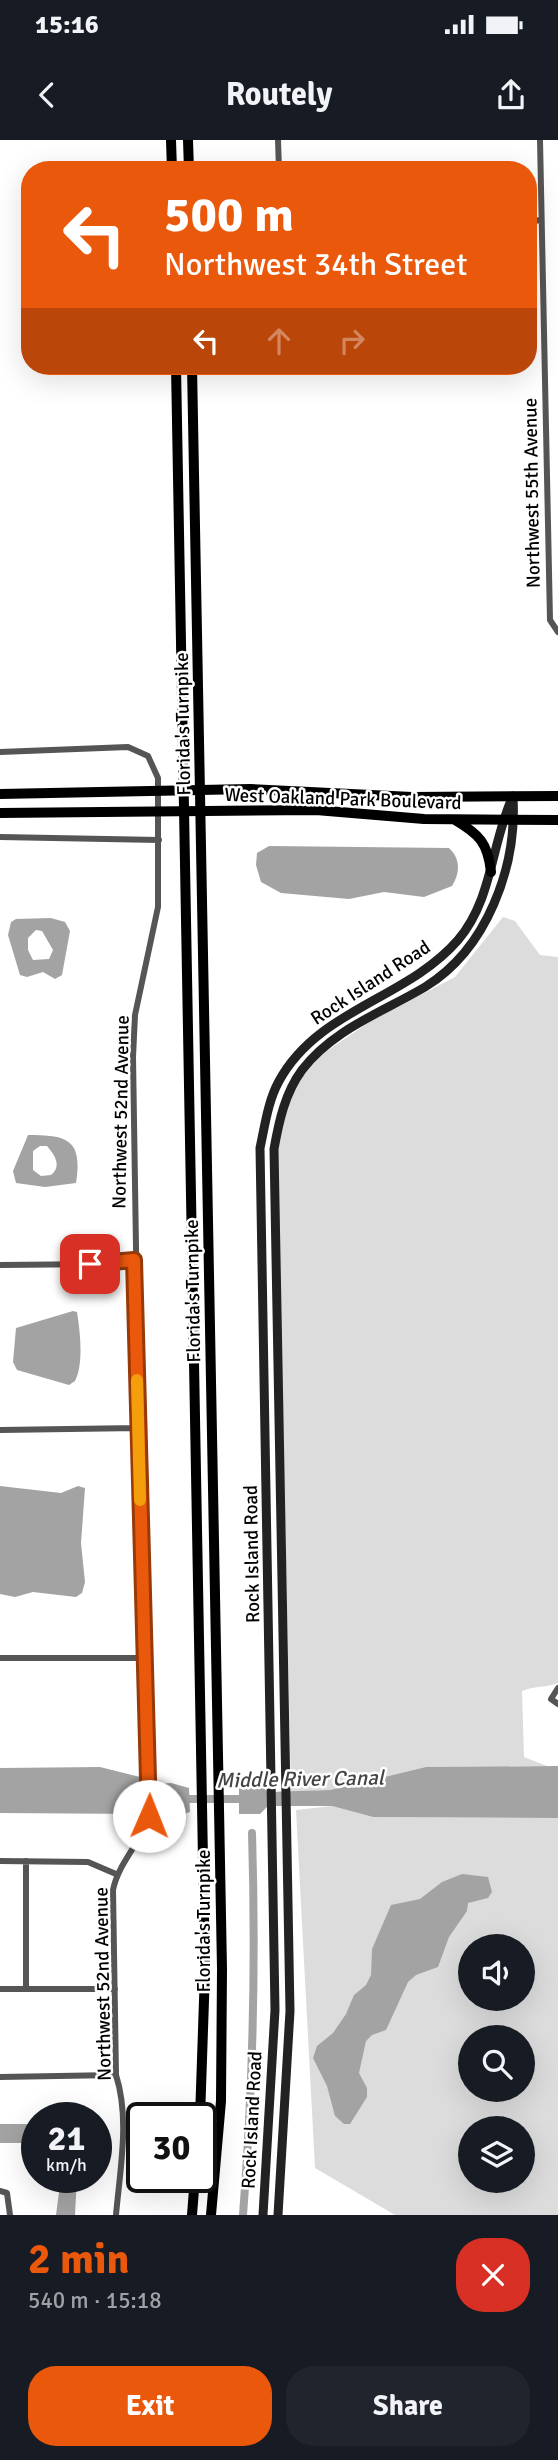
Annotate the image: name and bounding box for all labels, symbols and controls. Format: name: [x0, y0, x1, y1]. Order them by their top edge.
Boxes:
text: 15:16: [35, 9, 99, 41]
text: Routely: [226, 75, 332, 114]
icon: back: [28, 76, 66, 114]
icon: share: [492, 76, 530, 114]
text: 500 m: [164, 185, 294, 245]
icon: left: [49, 189, 140, 280]
text: Northwest 34th Street: [164, 245, 468, 284]
icon: left: [187, 322, 225, 360]
icon: ahead: [260, 322, 298, 360]
icon: right: [333, 322, 371, 360]
street label: Northwest 55th Avenue: [518, 398, 546, 588]
street label: Florida's Turnpike: [170, 652, 196, 796]
street label: West Oakland Park Boulevard: [224, 783, 462, 815]
street label: Rock Island Road: [306, 935, 435, 1031]
street label: Northwest 52nd Avenue: [107, 1015, 135, 1209]
street label: Florida's Turnpike: [180, 1219, 206, 1363]
pin: [60, 1234, 120, 1294]
icon: arrive: [71, 1245, 109, 1283]
street label: Rock Island Road: [239, 1485, 265, 1623]
water label: Middle River Canal: [216, 1765, 386, 1793]
position arrow: [112, 1779, 186, 1853]
street label: Florida's Turnpike: [192, 1849, 216, 1993]
street label: Northwest 52nd Avenue: [89, 1887, 117, 2081]
map controls: [458, 1934, 535, 2193]
button: sound: [458, 1934, 535, 2011]
button: search: [458, 2025, 535, 2102]
street label: Rock Island Road: [236, 2050, 268, 2190]
speed limit sign: 30: [126, 2102, 217, 2193]
button: layers: [458, 2116, 535, 2193]
text: 21: [48, 2117, 85, 2160]
text: km/h: [46, 2154, 87, 2176]
text: 2 min: [28, 2234, 129, 2285]
button: close: [456, 2238, 530, 2312]
text: 540 m · 15:18: [28, 2286, 162, 2315]
button: Exit: [28, 2366, 272, 2446]
button: Share: [286, 2366, 530, 2446]

